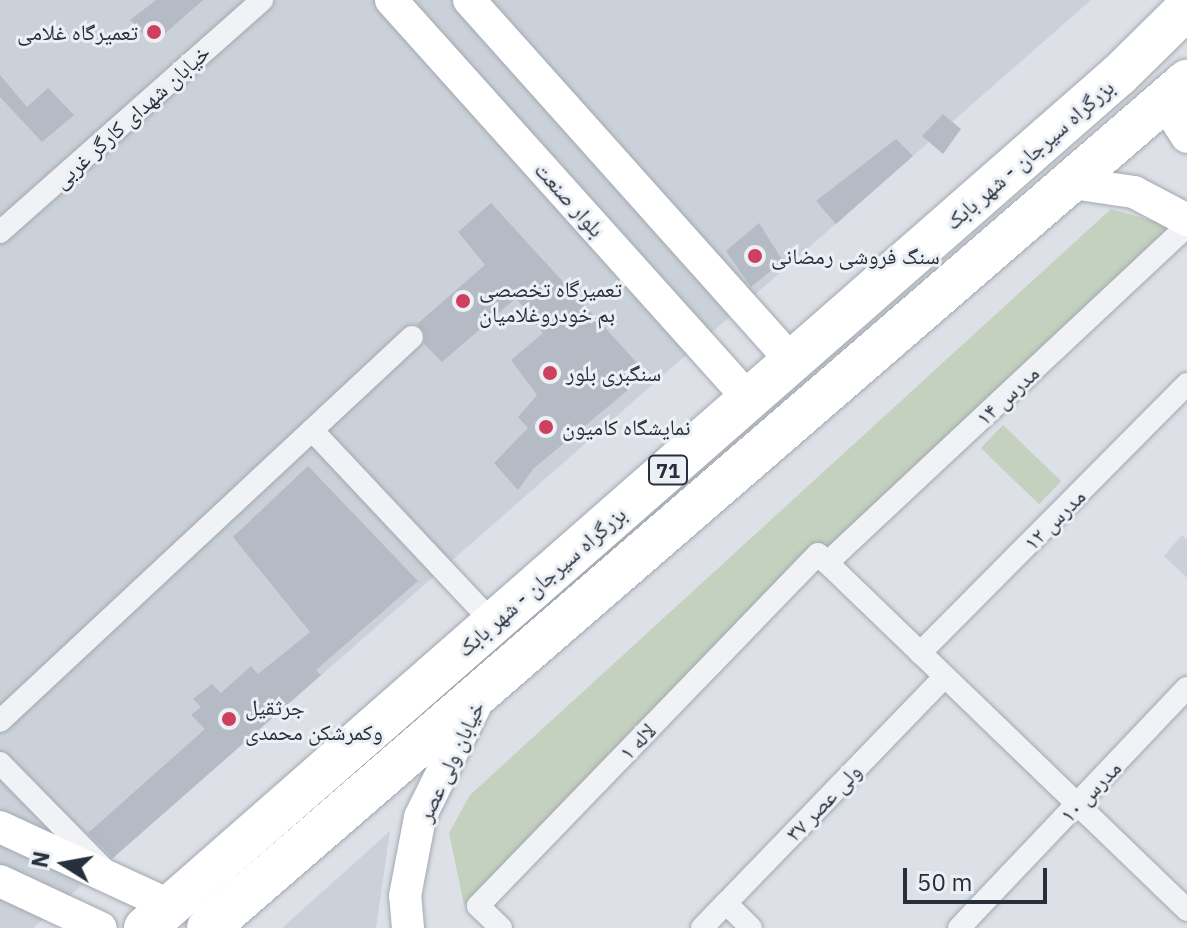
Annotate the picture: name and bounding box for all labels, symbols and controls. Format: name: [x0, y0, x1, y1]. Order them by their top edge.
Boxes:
place label: تعمیرگاه غلامی: [17, 19, 138, 45]
marker: تعمیرگاه غلامی: [145, 23, 163, 41]
street label: خیابان شهدای کارگر غربی: [47, 39, 215, 193]
street label: بزرگراه سیرجان - شهر بابک: [939, 73, 1119, 235]
street label: بلوار صنعت: [530, 156, 610, 242]
place label: سنگ فروشی رمضانی: [771, 243, 940, 269]
marker: سنگ فروشی رمضانی: [746, 247, 764, 265]
place label: تعمیرگاه تخصصی بم خودروغلامیان: [479, 275, 622, 326]
marker: تعمیرگاه تخصصی بم خودروغلامیان: [454, 292, 472, 310]
street label: مدرس ۱۴: [970, 359, 1044, 431]
place label: سنگبری بلور: [566, 360, 661, 386]
marker: سنگبری بلور: [541, 364, 559, 382]
place label: نمایشگاه کامیون: [562, 414, 691, 440]
marker: نمایشگاه کامیون: [537, 418, 555, 436]
road number: 71: [648, 454, 688, 486]
street label: مدرس ۱۲: [1018, 483, 1090, 555]
street label: بزرگراه سیرجان - شهر بابک: [451, 500, 631, 662]
place label: جرثقیل وکمرشکن محمدی: [245, 693, 383, 744]
street label: خیابان ولی عصر: [411, 697, 489, 825]
marker: جرثقیل وکمرشکن محمدی: [220, 710, 238, 728]
street label: لاله ۱: [613, 717, 661, 765]
street label: مدرس ۱۰: [1054, 754, 1126, 828]
street label: ولی عصر ۳۷: [780, 758, 866, 846]
north arrow: [24, 824, 104, 904]
text: N: [24, 849, 56, 870]
scale bar: [907, 852, 1051, 902]
text: 50 m: [917, 866, 972, 898]

